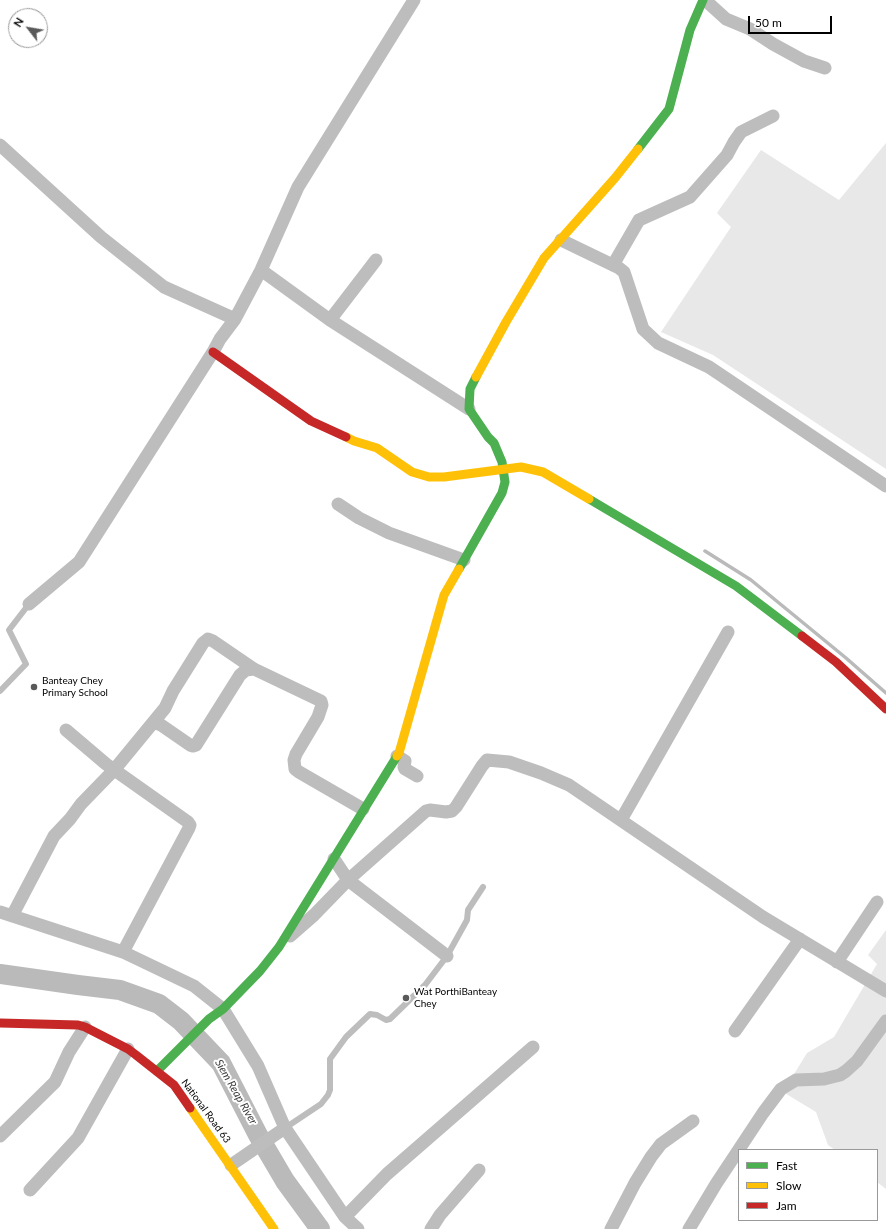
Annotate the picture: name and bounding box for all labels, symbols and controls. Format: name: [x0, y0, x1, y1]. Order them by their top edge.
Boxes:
north arrow: [8, 8, 48, 48]
scale bar: [750, 8, 834, 34]
text: N: [10, 15, 26, 29]
text: 50 m: [755, 15, 782, 30]
place label: Banteay Chey Primary School: [42, 675, 108, 698]
marker: Banteay Chey Primary School: [29, 682, 39, 692]
place label: Wat PorthiBanteay Chey: [414, 986, 497, 1010]
marker: Wat PorthiBanteay Chey: [401, 993, 411, 1003]
water label: Siem Reap River: [212, 1057, 260, 1127]
street label: National Road 63: [179, 1077, 233, 1145]
legend: [738, 1149, 878, 1221]
text: Fast: [776, 1158, 797, 1173]
text: Slow: [776, 1178, 801, 1193]
text: Jam: [776, 1198, 797, 1213]

